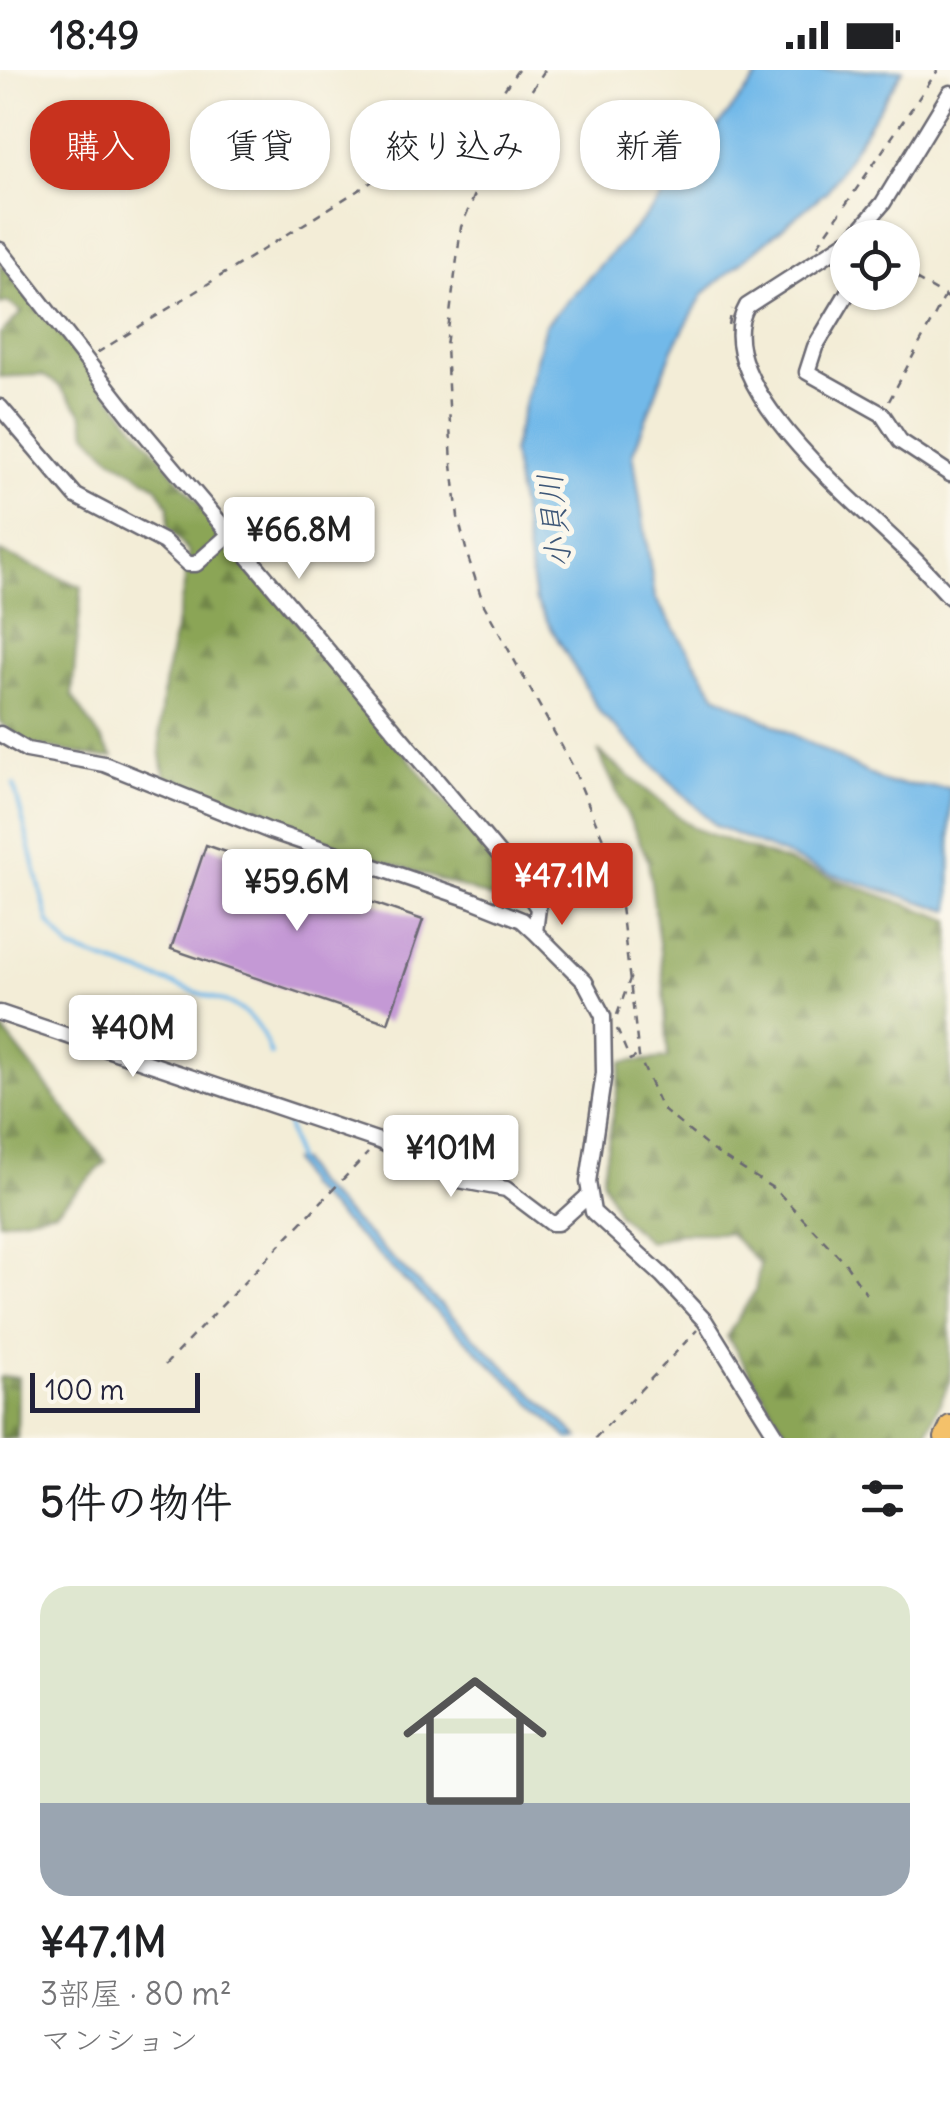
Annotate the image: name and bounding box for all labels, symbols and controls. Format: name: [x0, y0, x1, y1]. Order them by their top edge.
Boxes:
text: 18:49: [50, 12, 139, 59]
chip: 購入: [30, 100, 170, 190]
chip: 賃貸: [190, 100, 330, 190]
chip: 絞り込み: [350, 100, 560, 190]
chip: 新着: [580, 100, 720, 190]
map controls: [830, 220, 920, 310]
button: locate: [830, 220, 920, 310]
water label: 小貝川: [529, 471, 579, 571]
pin: ¥66.8M: [218, 497, 380, 582]
text: ¥66.8M: [246, 509, 352, 550]
pin: ¥47.1M: [481, 843, 643, 928]
pin: ¥59.6M: [216, 849, 378, 934]
text: ¥47.1M: [514, 855, 610, 896]
text: ¥59.6M: [244, 861, 350, 902]
pin: ¥40M: [74, 995, 192, 1080]
text: ¥40M: [91, 1007, 175, 1048]
pin: ¥101M: [381, 1115, 521, 1200]
text: ¥101M: [405, 1127, 497, 1168]
scale bar: [30, 1368, 200, 1412]
text: 100 m: [45, 1372, 124, 1408]
icon: filters: [855, 1471, 910, 1526]
text: 5件の物件: [40, 1476, 232, 1528]
icon: home: [385, 1651, 565, 1831]
text: ¥47.1M: [40, 1916, 167, 1968]
text: 3部屋 · 80 m²: [40, 1973, 232, 2014]
text: マンション: [40, 2019, 199, 2060]

